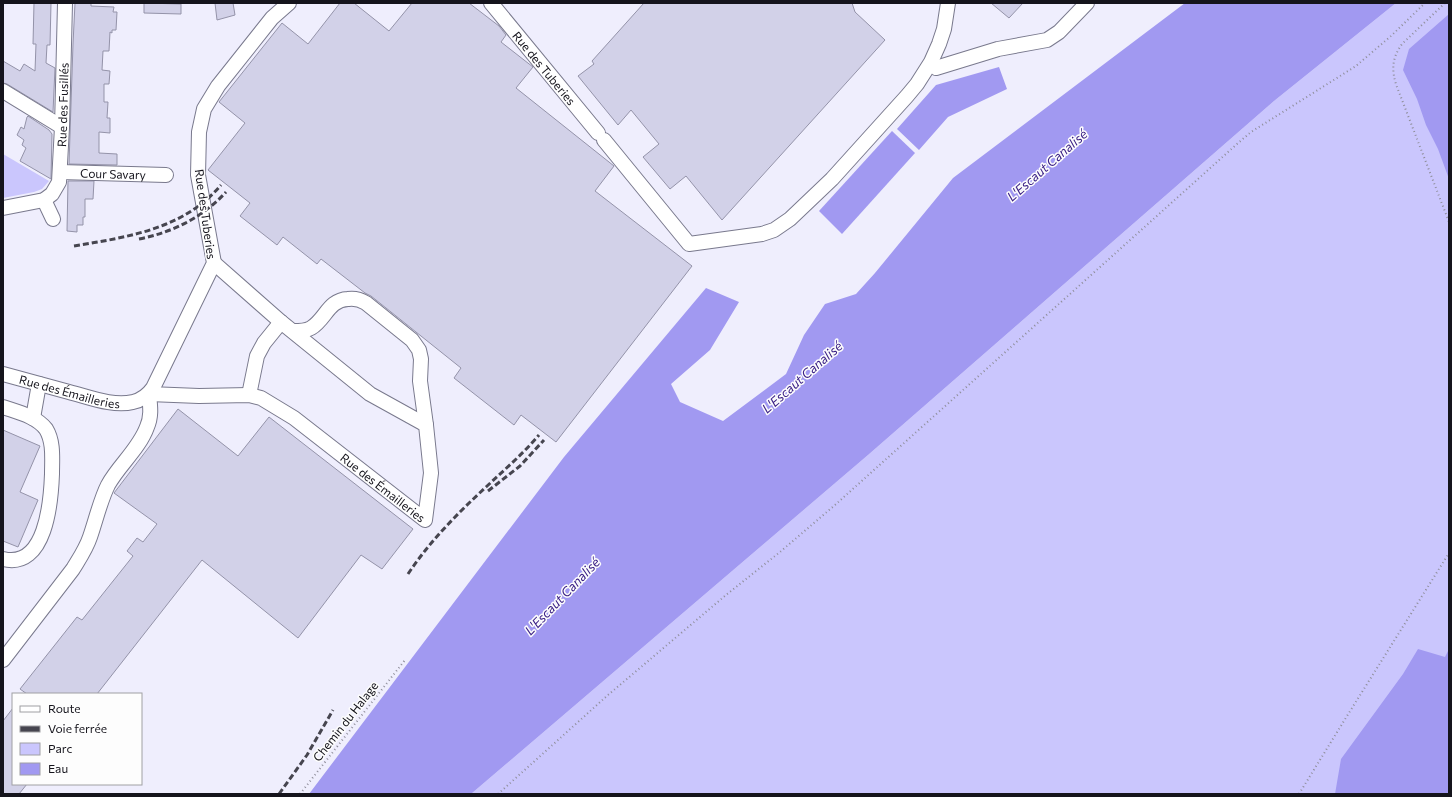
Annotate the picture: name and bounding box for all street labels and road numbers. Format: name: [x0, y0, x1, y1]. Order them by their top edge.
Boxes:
street label: Rue des Tuberies: [510, 28, 579, 107]
street label: Rue des Fusillés: [54, 62, 71, 147]
street label: Cour Savary: [80, 166, 146, 181]
street label: Rue des Tuberies: [193, 168, 219, 260]
street label: Rue des Émailleries: [18, 372, 120, 410]
street label: Rue des Émailleries: [338, 450, 428, 525]
street label: Chemin du Halage: [309, 678, 381, 764]

